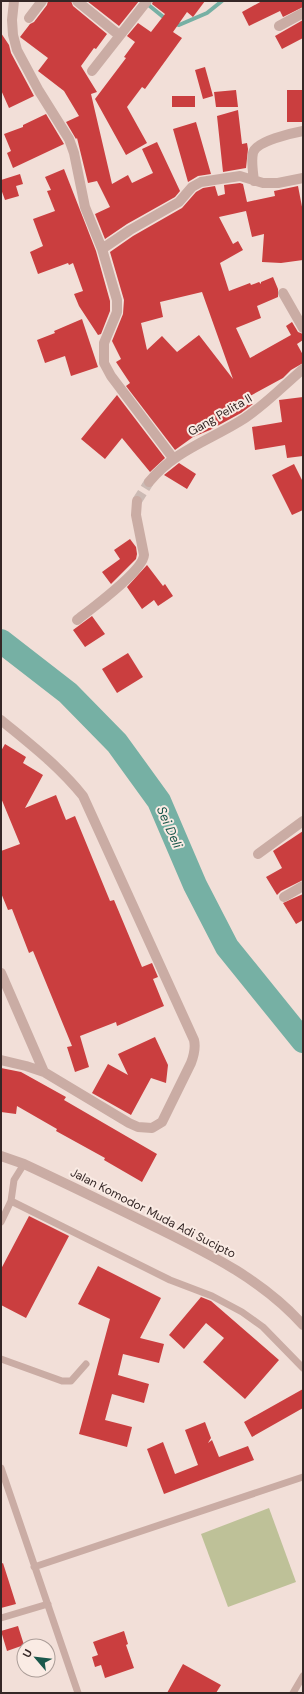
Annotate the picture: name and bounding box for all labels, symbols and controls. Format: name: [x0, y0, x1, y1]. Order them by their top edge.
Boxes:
street label: Gang Pelita II: [185, 390, 255, 440]
water label: Sei Deli: [153, 804, 187, 852]
street label: Jalan Komodor Muda Adi Sucipto: [68, 1164, 238, 1262]
north arrow: [16, 1638, 56, 1678]
text: U: [19, 1647, 35, 1660]

